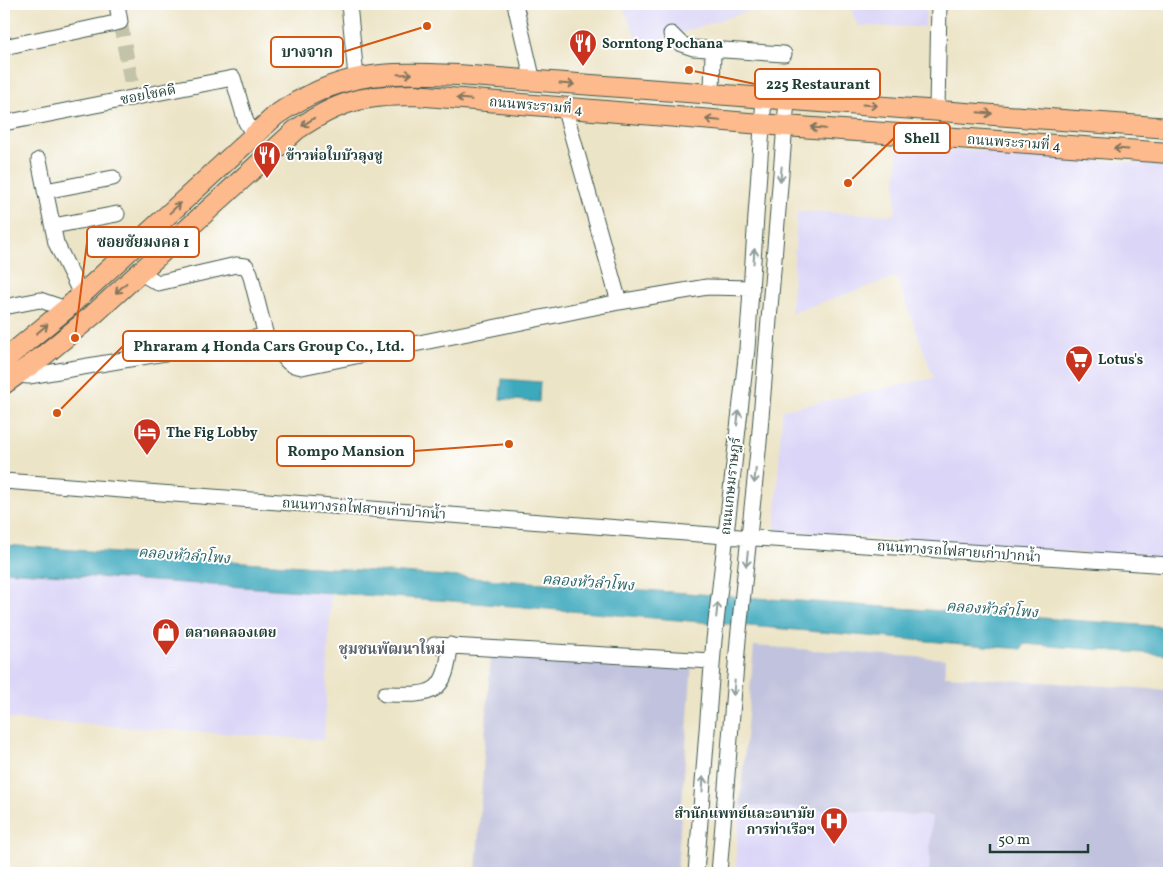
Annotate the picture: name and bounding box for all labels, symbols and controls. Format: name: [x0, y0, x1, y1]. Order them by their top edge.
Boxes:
restaurant icon: Sorntong Pochana: [568, 28, 598, 67]
place label: Sorntong Pochana: [602, 35, 723, 54]
callout: บางจาก: [271, 37, 343, 67]
text: บางจาก: [281, 43, 333, 64]
one-way arrow: [396, 69, 412, 78]
callout: 225 Restaurant: [755, 69, 880, 99]
text: 225 Restaurant: [766, 75, 870, 96]
street label: ซอยโชคดี: [118, 79, 178, 110]
one-way arrow: [559, 79, 575, 89]
street label: ถนนพระรามที่ 4: [488, 91, 584, 120]
one-way arrow: [457, 95, 473, 104]
one-way arrow: [862, 100, 878, 110]
one-way arrow: [977, 108, 993, 118]
one-way arrow: [706, 115, 722, 124]
one-way arrow: [301, 117, 315, 127]
one-way arrow: [810, 123, 826, 133]
callout: Shell: [894, 123, 950, 153]
text: Shell: [904, 129, 940, 150]
street label: ถนนพระรามที่ 4: [966, 129, 1062, 156]
restaurant icon: ข้าวห่อใบบัวลุงชู: [252, 140, 282, 179]
place label: ข้าวห่อใบบัวลุงชู: [286, 145, 383, 166]
one-way arrow: [1113, 145, 1129, 154]
one-way arrow: [777, 166, 786, 182]
one-way arrow: [168, 202, 181, 214]
callout: ซอยชัยมงคล 1: [87, 227, 199, 257]
text: ซอยชัยมงคล 1: [97, 233, 189, 254]
one-way arrow: [749, 249, 758, 265]
one-way arrow: [115, 282, 128, 294]
one-way arrow: [35, 324, 48, 335]
callout: Phraram 4 Honda Cars Group Co., Ltd.: [123, 331, 414, 361]
text: Phraram 4 Honda Cars Group Co., Ltd.: [134, 337, 404, 358]
supermarket icon: Lotus's: [1064, 344, 1094, 383]
place label: Lotus's: [1098, 351, 1143, 370]
one-way arrow: [733, 410, 743, 426]
hotel icon: The Fig Lobby: [132, 417, 162, 456]
place label: The Fig Lobby: [166, 424, 258, 443]
street label: ถนนเกษมราษฎร์: [716, 435, 746, 536]
callout: Rompo Mansion: [277, 436, 414, 466]
text: Rompo Mansion: [287, 442, 405, 463]
one-way arrow: [750, 467, 760, 483]
street label: ถนนทางรถไฟสายเก่าปากน้ำ: [281, 492, 447, 525]
street label: ถนนทางรถไฟสายเก่าปากน้ำ: [876, 535, 1042, 568]
water label: คลองหัวลำโพง: [137, 541, 231, 570]
one-way arrow: [742, 551, 751, 567]
water label: คลองหัวลำโพง: [541, 568, 635, 597]
water label: คลองหัวลำโพง: [945, 595, 1039, 624]
one-way arrow: [712, 602, 722, 618]
shop icon: ตลาดคลองเตย: [151, 617, 181, 656]
place label: ตลาดคลองเตย: [185, 624, 276, 643]
district label: ชุมชนพัฒนาใหม่: [339, 638, 445, 661]
one-way arrow: [730, 680, 739, 696]
one-way arrow: [698, 776, 708, 792]
place label: สำนักแพทย์และอนามัย การท่าเรือฯ: [674, 804, 815, 840]
hospital icon: สำนักแพทย์และอนามัย การท่าเรือฯ: [819, 806, 849, 845]
scale bar: [990, 822, 1088, 854]
text: 50 m: [998, 830, 1030, 851]

